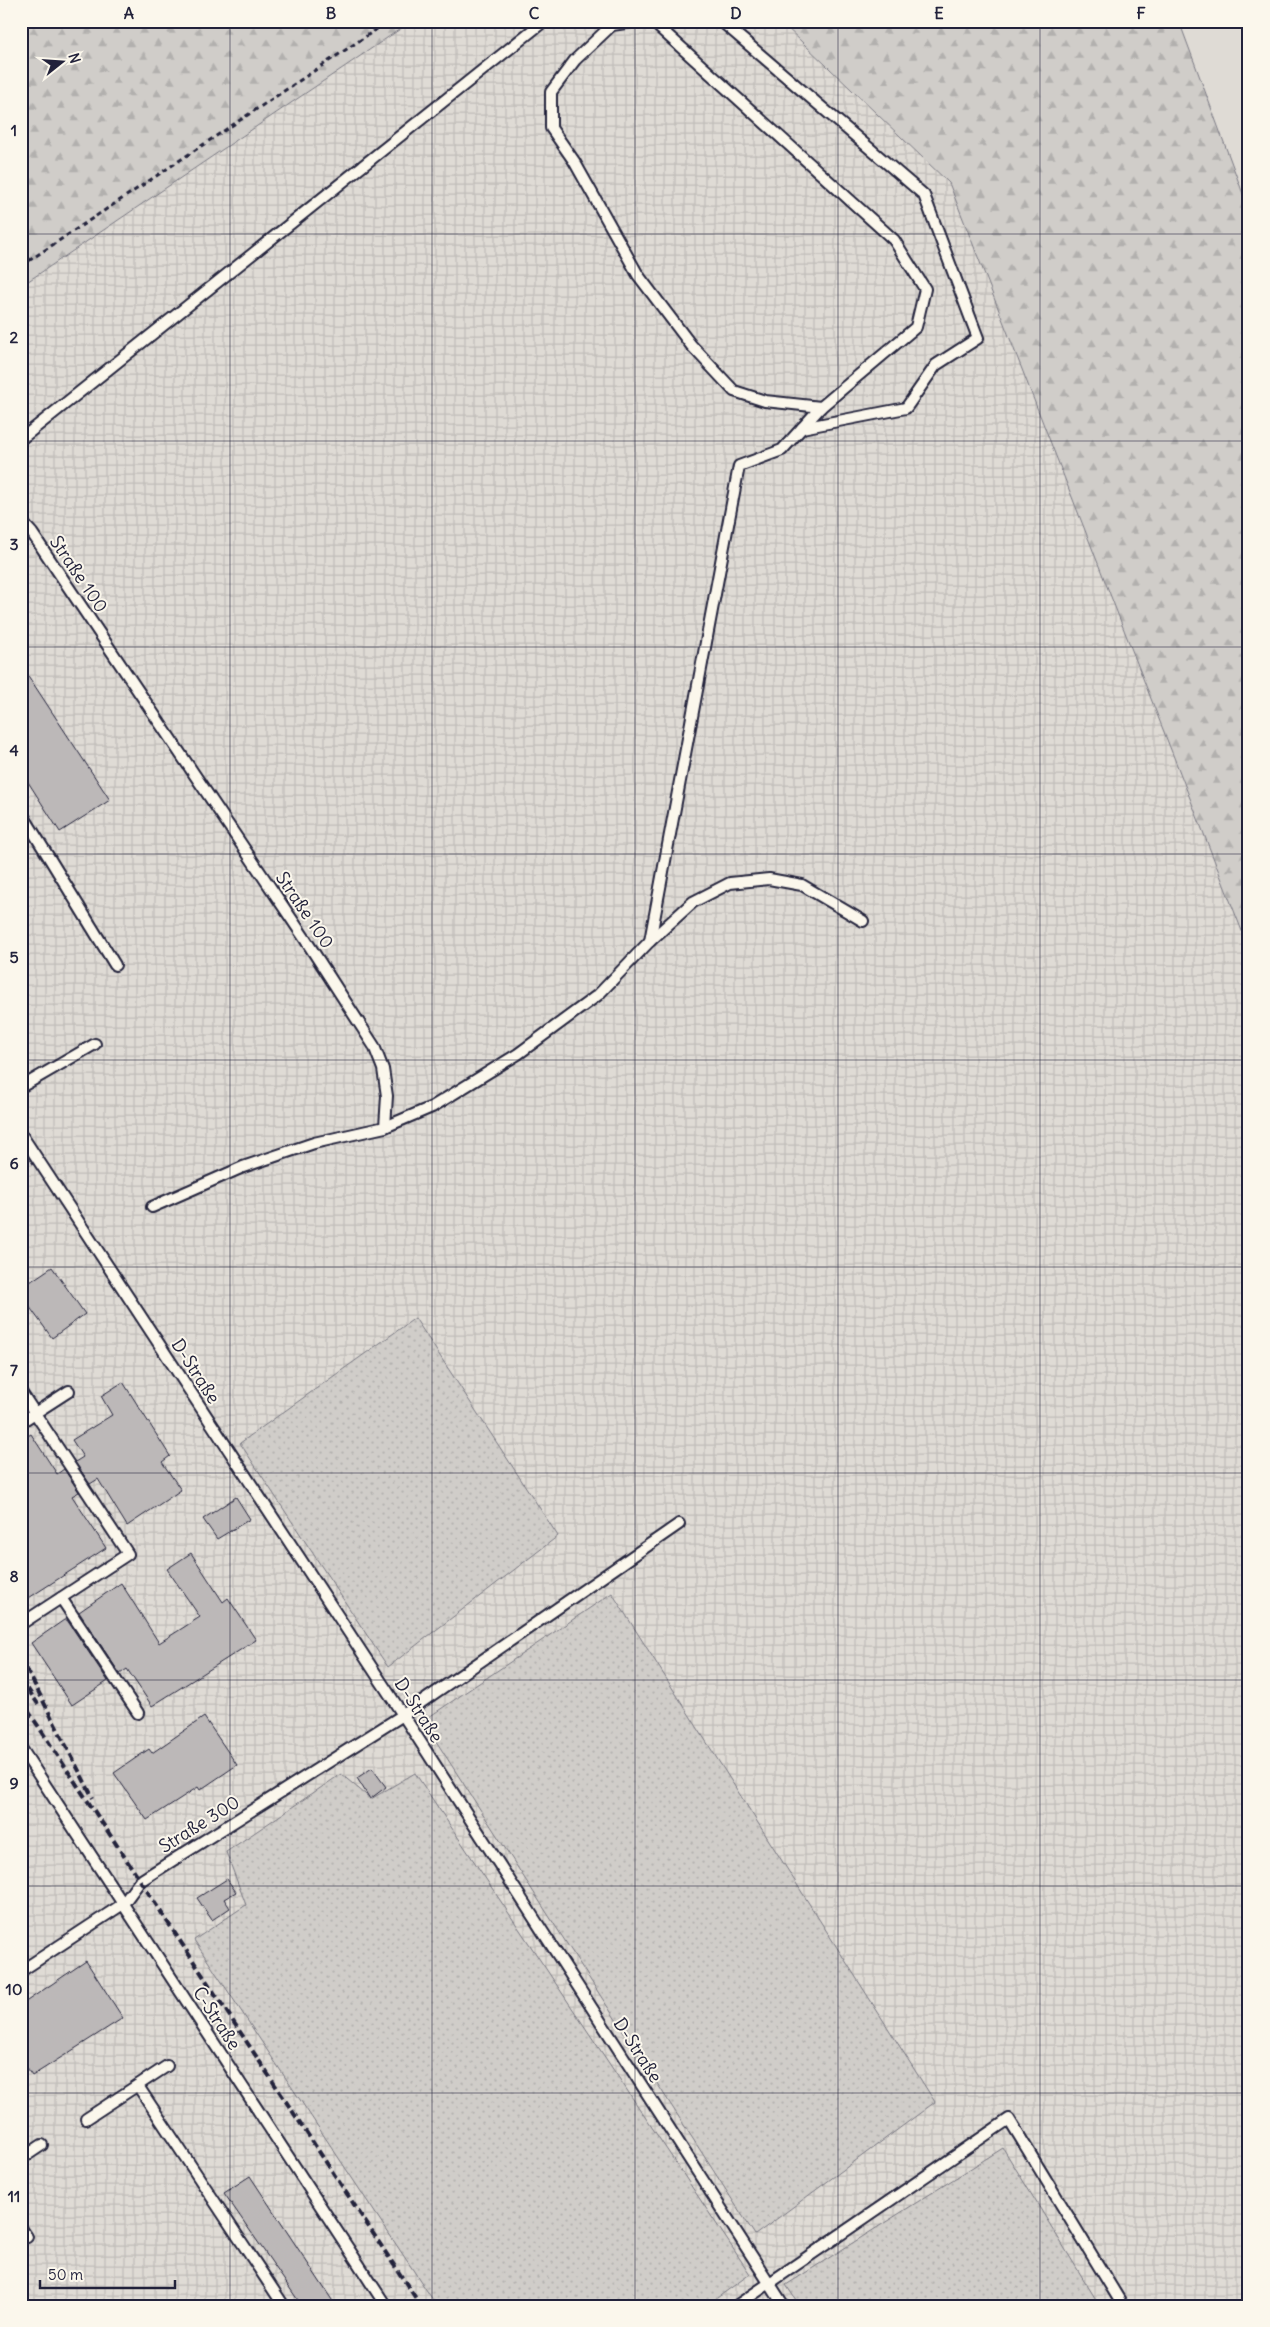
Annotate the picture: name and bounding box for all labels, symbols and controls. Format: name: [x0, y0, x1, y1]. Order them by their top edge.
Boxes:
text: A: [124, 3, 134, 23]
text: B: [326, 3, 337, 23]
text: C: [529, 3, 540, 23]
text: D: [730, 3, 742, 23]
text: E: [934, 3, 944, 23]
text: F: [1136, 3, 1146, 23]
north arrow: [38, 38, 88, 88]
text: N: [64, 51, 84, 65]
text: 1: [11, 120, 17, 140]
text: 2: [10, 327, 19, 347]
street label: Straße 100: [45, 531, 113, 617]
text: 3: [9, 534, 19, 554]
text: 4: [9, 740, 19, 760]
street label: Straße 100: [271, 867, 339, 953]
text: 5: [9, 947, 19, 967]
text: 6: [9, 1153, 19, 1173]
street label: D-Straße: [167, 1334, 225, 1408]
text: 7: [10, 1360, 18, 1380]
text: 8: [9, 1566, 19, 1586]
street label: D-Straße: [390, 1673, 448, 1747]
text: 9: [9, 1773, 19, 1793]
street label: Straße 300: [154, 1790, 244, 1858]
text: 10: [6, 1979, 22, 1999]
street label: C-Straße: [188, 1982, 246, 2054]
street label: D-Straße: [609, 2013, 667, 2087]
text: 11: [8, 2186, 20, 2206]
scale bar: [40, 2257, 175, 2289]
text: 50 m: [48, 2265, 83, 2284]

